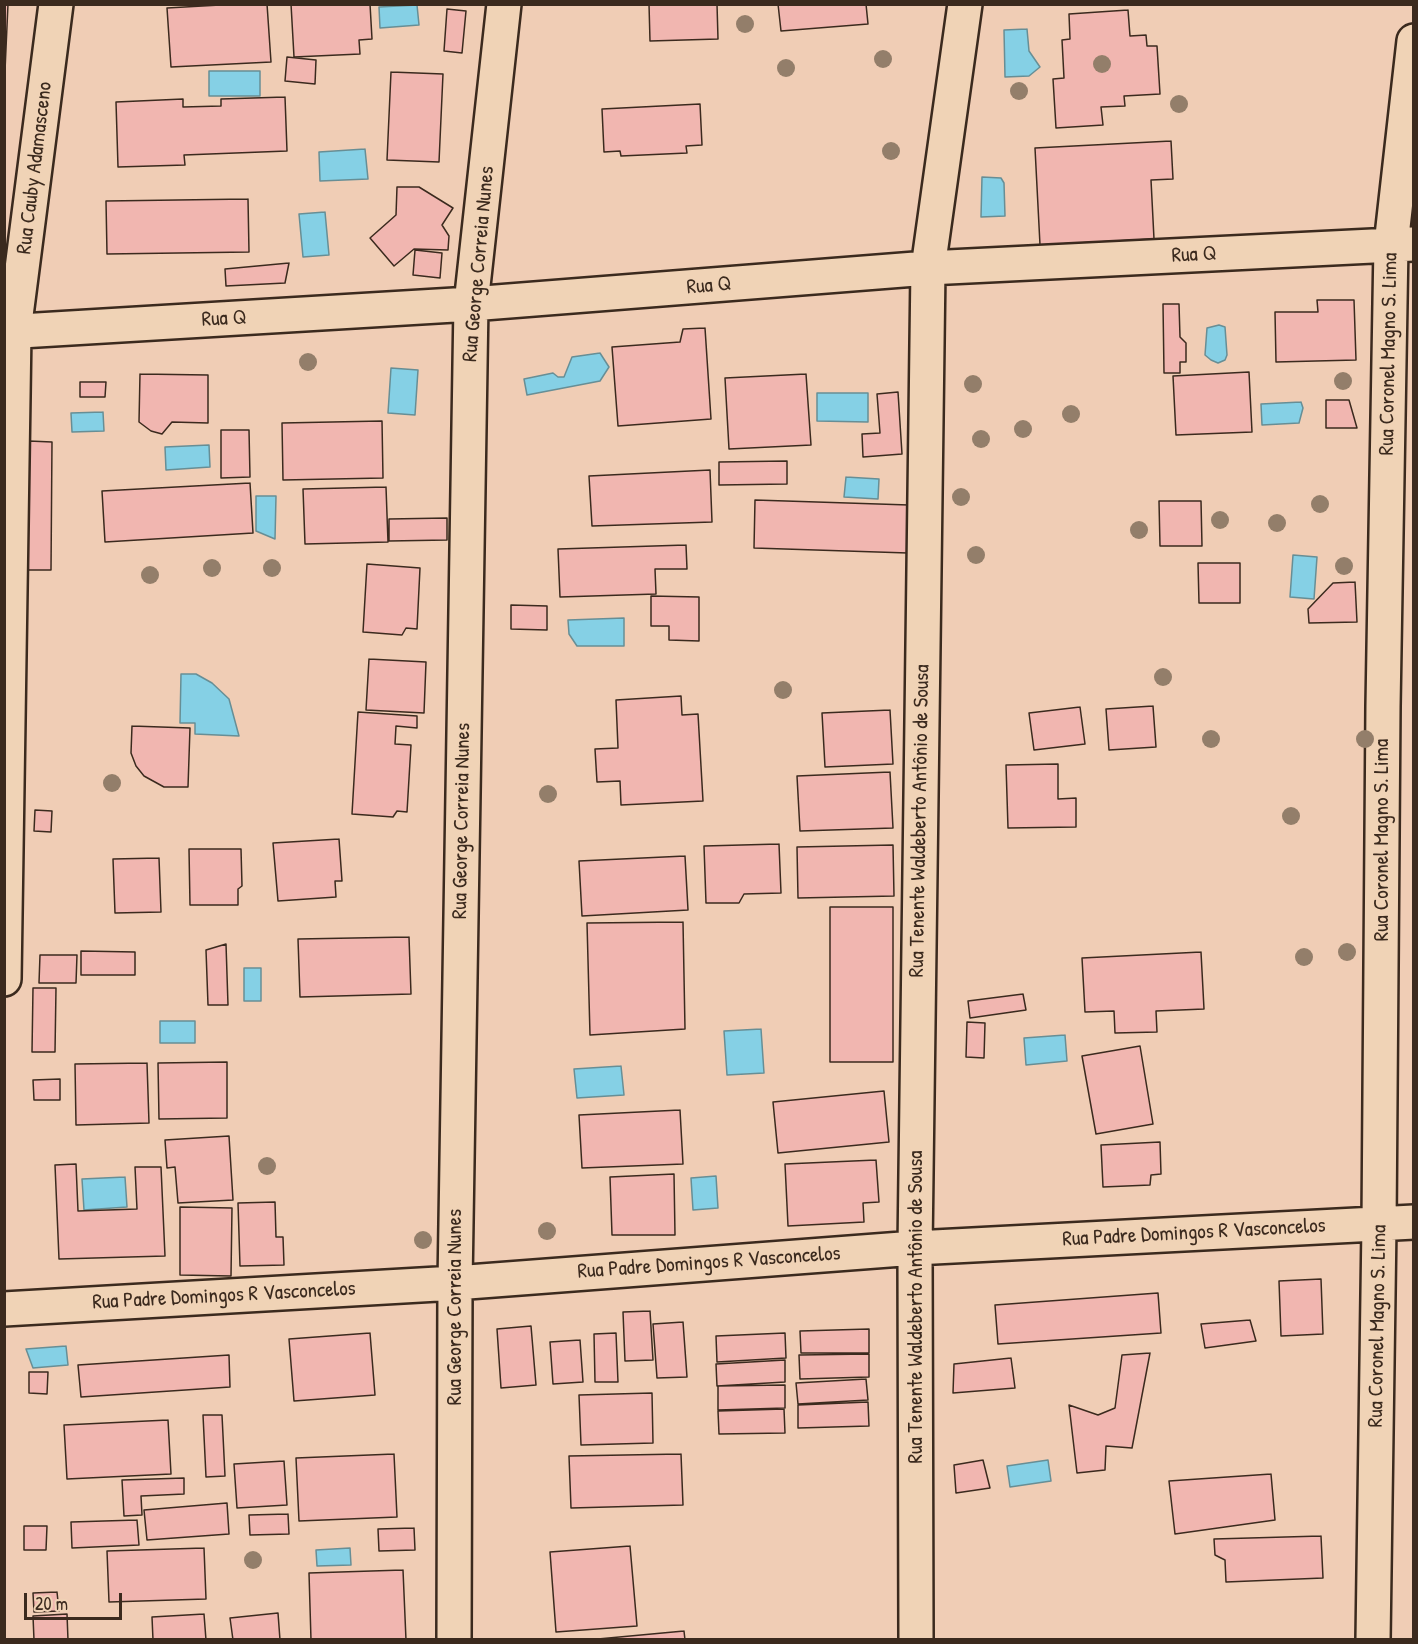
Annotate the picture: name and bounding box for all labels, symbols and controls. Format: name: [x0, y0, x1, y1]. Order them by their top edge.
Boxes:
street label: Rua Cauby Adamasceno: [12, 80, 58, 256]
street label: Rua George Correia Nunes: [458, 165, 500, 363]
street label: Rua Q: [1171, 241, 1217, 269]
street label: Rua Coronel Magno S. Lima: [1375, 252, 1403, 456]
street label: Rua Q: [686, 271, 732, 301]
street label: Rua Q: [201, 305, 247, 333]
street label: Rua Tenente Waldeberto Antônio de Sousa: [905, 664, 935, 978]
street label: Rua George Correia Nunes: [448, 723, 476, 919]
street label: Rua Coronel Magno S. Lima: [1369, 739, 1395, 941]
street label: Rua Tenente Waldeberto Antônio de Sousa: [903, 1151, 929, 1463]
street label: Rua George Correia Nunes: [442, 1209, 468, 1405]
street label: Rua Padre Domingos R Vasconcelos: [1062, 1214, 1326, 1252]
street label: Rua Coronel Magno S. Lima: [1364, 1224, 1392, 1428]
street label: Rua Padre Domingos R Vasconcelos: [577, 1241, 841, 1285]
street label: Rua Padre Domingos R Vasconcelos: [92, 1277, 356, 1315]
scale bar: [27, 1581, 124, 1619]
text: 20 m: [35, 1591, 68, 1616]

